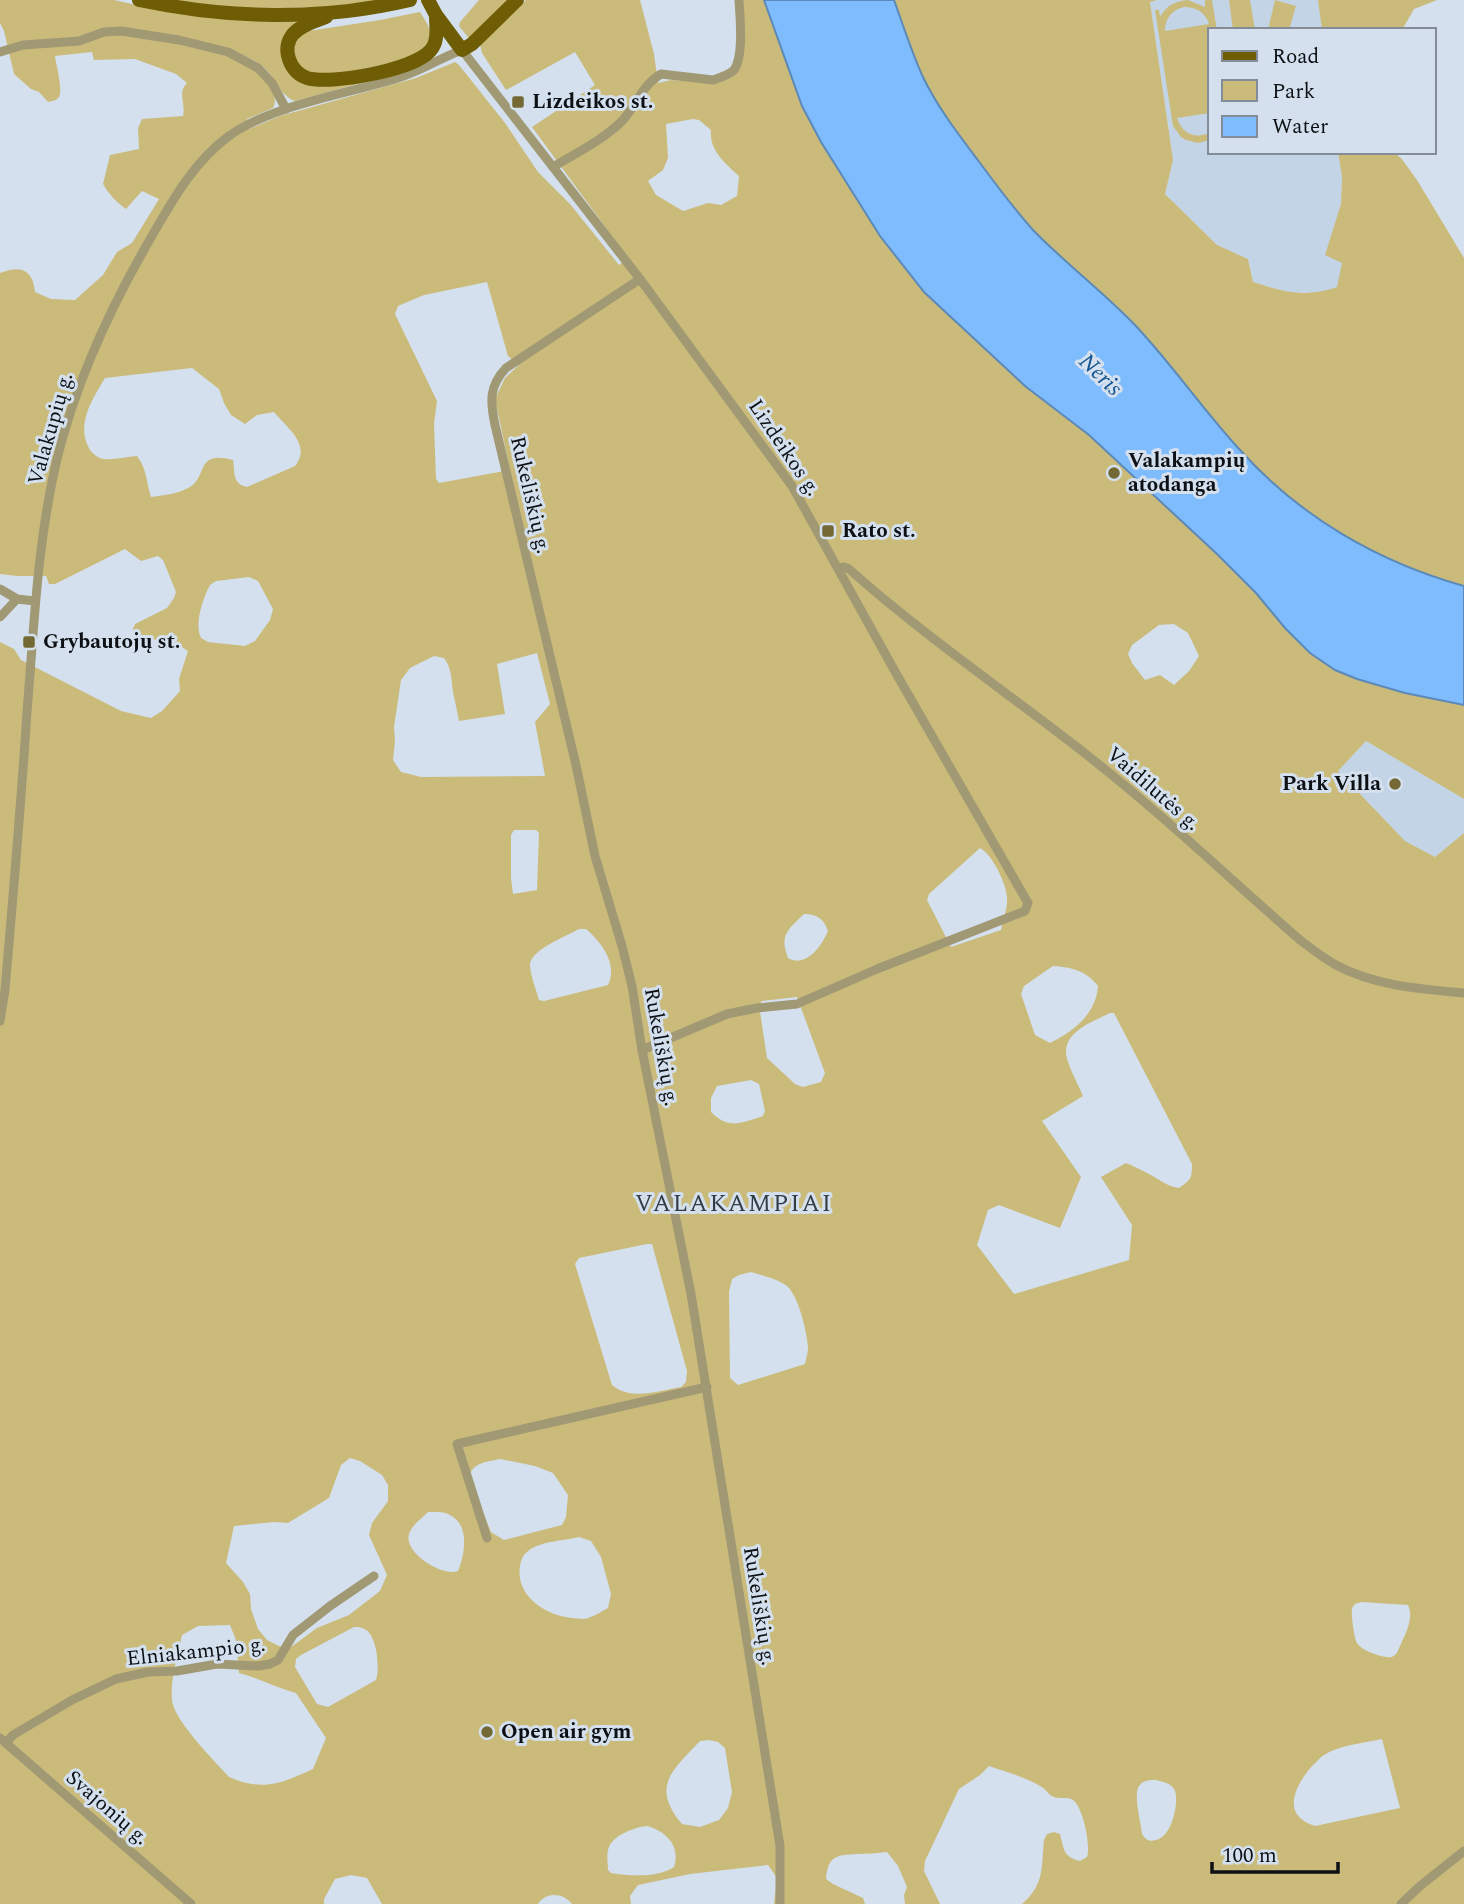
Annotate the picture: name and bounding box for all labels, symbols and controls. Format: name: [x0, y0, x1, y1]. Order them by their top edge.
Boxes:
legend: [1208, 28, 1436, 154]
text: Road: [1272, 41, 1319, 73]
text: Park: [1272, 76, 1316, 108]
place label: Lizdeikos st.: [532, 86, 653, 118]
marker: Lizdeikos st.: [510, 94, 526, 110]
text: Water: [1272, 111, 1328, 143]
water label: Neris: [1070, 345, 1130, 405]
street label: Valakupių g.: [20, 369, 82, 489]
street label: Lizdeikos g.: [740, 393, 828, 503]
street label: Rukeliškių g.: [501, 433, 559, 557]
place label: Valakampių atodanga: [1128, 445, 1246, 501]
marker: Valakampių atodanga: [1106, 465, 1122, 481]
place label: Rato st.: [842, 515, 916, 547]
marker: Rato st.: [820, 523, 836, 539]
place label: Grybautojų st.: [43, 626, 180, 658]
marker: Grybautojų st.: [21, 634, 37, 650]
street label: Vaidilutės g.: [1099, 739, 1207, 839]
place label: Park Villa: [1282, 768, 1381, 800]
marker: Park Villa: [1387, 776, 1403, 792]
street label: Rukeliškių g.: [635, 985, 687, 1109]
district label: VALAKAMPIAI: [635, 1186, 833, 1222]
street label: Rukeliškių g.: [734, 1544, 784, 1668]
street label: Elniakampio g.: [125, 1629, 267, 1675]
place label: Open air gym: [501, 1716, 631, 1748]
marker: Open air gym: [479, 1724, 495, 1740]
street label: Svajonių g.: [58, 1763, 156, 1853]
scale bar: [1212, 1830, 1338, 1874]
text: 100 m: [1222, 1840, 1277, 1872]

